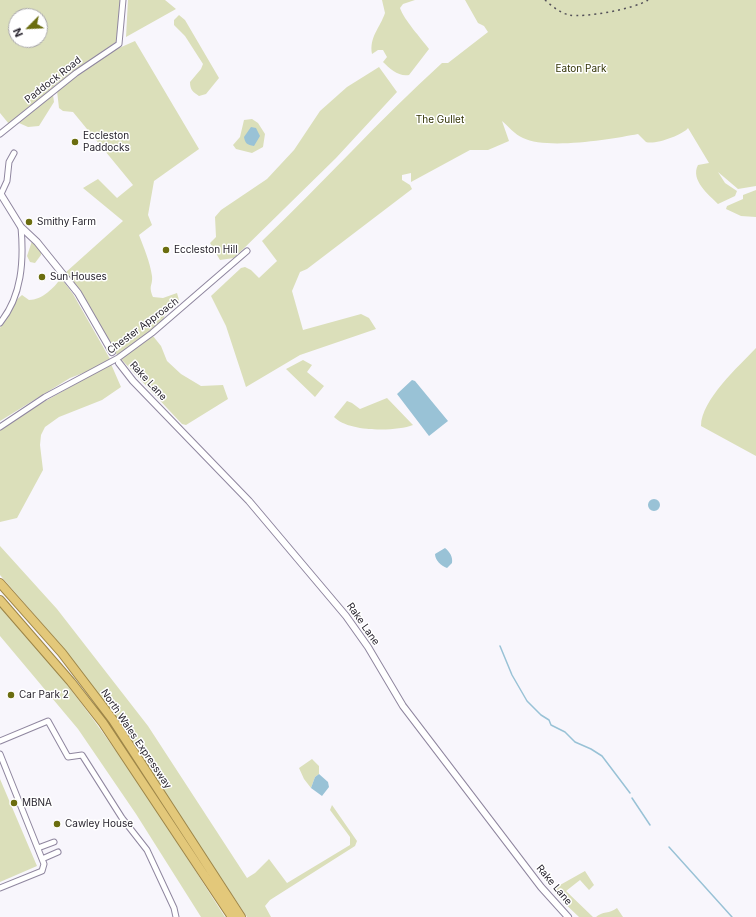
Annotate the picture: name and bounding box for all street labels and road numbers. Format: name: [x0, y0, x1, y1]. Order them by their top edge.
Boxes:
street label: Paddock Road: [22, 54, 84, 106]
street label: Chester Approach: [105, 295, 181, 357]
street label: Rake Lane: [127, 359, 169, 403]
street label: Rake Lane: [344, 601, 382, 647]
street label: North Wales Expressway: [98, 687, 174, 791]
street label: Rake Lane: [534, 862, 574, 908]

